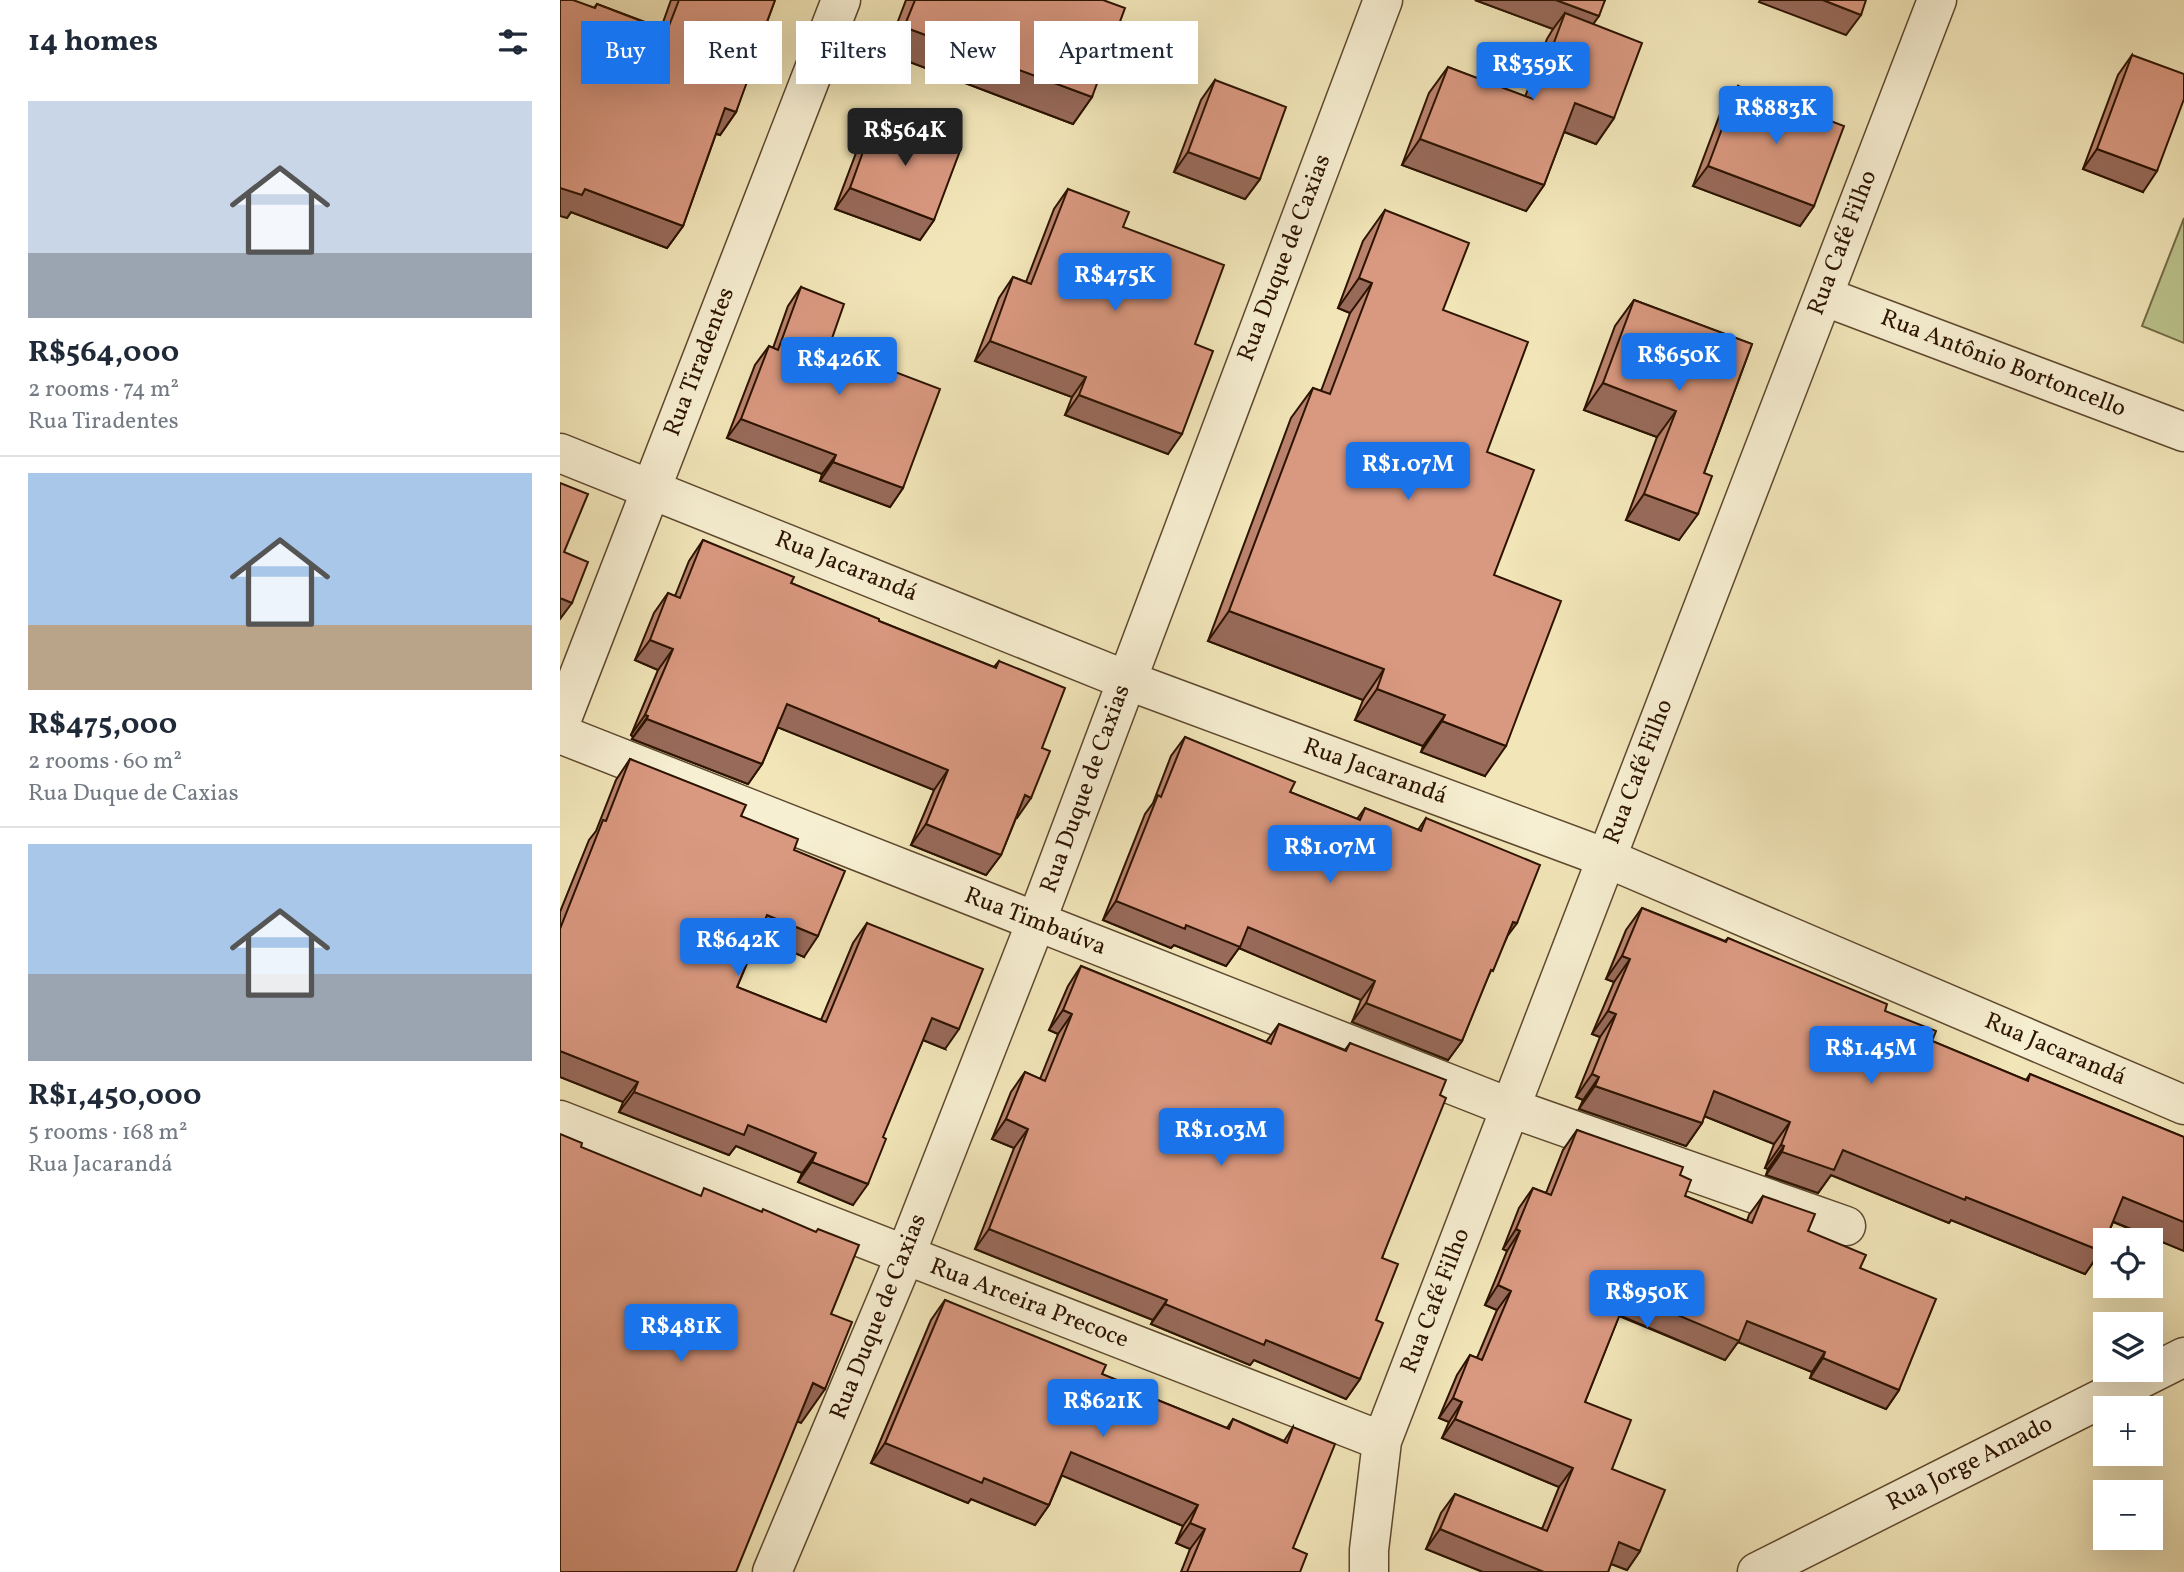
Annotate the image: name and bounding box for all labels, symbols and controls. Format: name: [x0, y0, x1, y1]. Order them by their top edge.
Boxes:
text: 14 homes: [28, 21, 158, 63]
chip: Buy: [581, 21, 670, 84]
chip: Rent: [684, 21, 782, 84]
chip: Filters: [796, 21, 911, 84]
chip: New: [925, 21, 1020, 84]
chip: Apartment: [1034, 21, 1198, 84]
icon: filters: [494, 23, 532, 61]
pin: R$359K: [1476, 42, 1590, 102]
text: R$359K: [1493, 49, 1573, 81]
pin: R$883K: [1719, 86, 1833, 146]
text: R$883K: [1735, 93, 1817, 125]
pin: R$564K: [848, 108, 962, 168]
text: R$564K: [864, 115, 946, 147]
icon: home: [217, 147, 343, 273]
street label: Rua Duque de Caxias: [1230, 149, 1340, 367]
street label: Rua Café Filho: [1800, 166, 1886, 320]
pin: R$475K: [1058, 254, 1172, 313]
text: R$475K: [1074, 260, 1156, 292]
street label: Rua Tiradentes: [656, 283, 744, 441]
street label: Rua Antônio Bortoncello: [1875, 301, 2131, 427]
text: R$564,000: [28, 332, 179, 374]
pin: R$650K: [1622, 334, 1736, 393]
pin: R$426K: [782, 338, 896, 397]
text: R$650K: [1637, 340, 1721, 372]
text: R$426K: [797, 344, 881, 376]
text: 2 rooms · 74 m²: [28, 374, 179, 406]
text: Rua Tiradentes: [28, 406, 179, 438]
pin: R$1.07M: [1343, 442, 1473, 502]
text: R$1.07M: [1362, 449, 1454, 481]
icon: home: [217, 519, 343, 645]
street label: Rua Jacarandá: [770, 523, 922, 611]
street label: Rua Duque de Caxias: [1032, 680, 1140, 898]
street label: Rua Café Filho: [1596, 695, 1682, 849]
text: R$475,000: [28, 704, 177, 746]
street label: Rua Jacarandá: [1298, 730, 1452, 814]
text: 2 rooms · 60 m²: [28, 746, 182, 778]
text: Rua Duque de Caxias: [28, 778, 238, 810]
pin: R$1.07M: [1265, 826, 1395, 885]
text: R$1.07M: [1284, 832, 1376, 864]
street label: Rua Timbaúva: [959, 879, 1111, 965]
icon: home: [217, 890, 343, 1016]
pin: R$642K: [681, 918, 795, 978]
text: R$642K: [696, 925, 780, 957]
street label: Rua Jacarandá: [1979, 1005, 2131, 1095]
pin: R$1.45M: [1806, 1026, 1936, 1086]
text: R$1.45M: [1825, 1033, 1917, 1065]
text: R$1,450,000: [28, 1075, 202, 1117]
pin: R$1.03M: [1156, 1108, 1286, 1168]
text: R$1.03M: [1175, 1115, 1267, 1147]
text: 5 rooms · 168 m²: [28, 1117, 187, 1149]
text: Rua Jacarandá: [28, 1149, 173, 1181]
street label: Rua Duque de Caxias: [822, 1209, 936, 1425]
street label: Rua Café Filho: [1393, 1224, 1479, 1378]
map controls: [2093, 1228, 2163, 1550]
button: locate: [2093, 1228, 2163, 1298]
street label: Rua Arceira Precoce: [925, 1250, 1133, 1358]
pin: R$950K: [1590, 1270, 1704, 1330]
text: R$950K: [1605, 1277, 1689, 1309]
pin: R$481K: [624, 1304, 738, 1364]
text: R$481K: [640, 1311, 722, 1343]
button: layers: [2093, 1312, 2163, 1382]
pin: R$621K: [1046, 1380, 1160, 1439]
text: R$621K: [1063, 1386, 1143, 1418]
button: +: [2093, 1396, 2163, 1466]
street label: Rua Jorge Amado: [1881, 1407, 2059, 1521]
button: −: [2093, 1480, 2163, 1550]

